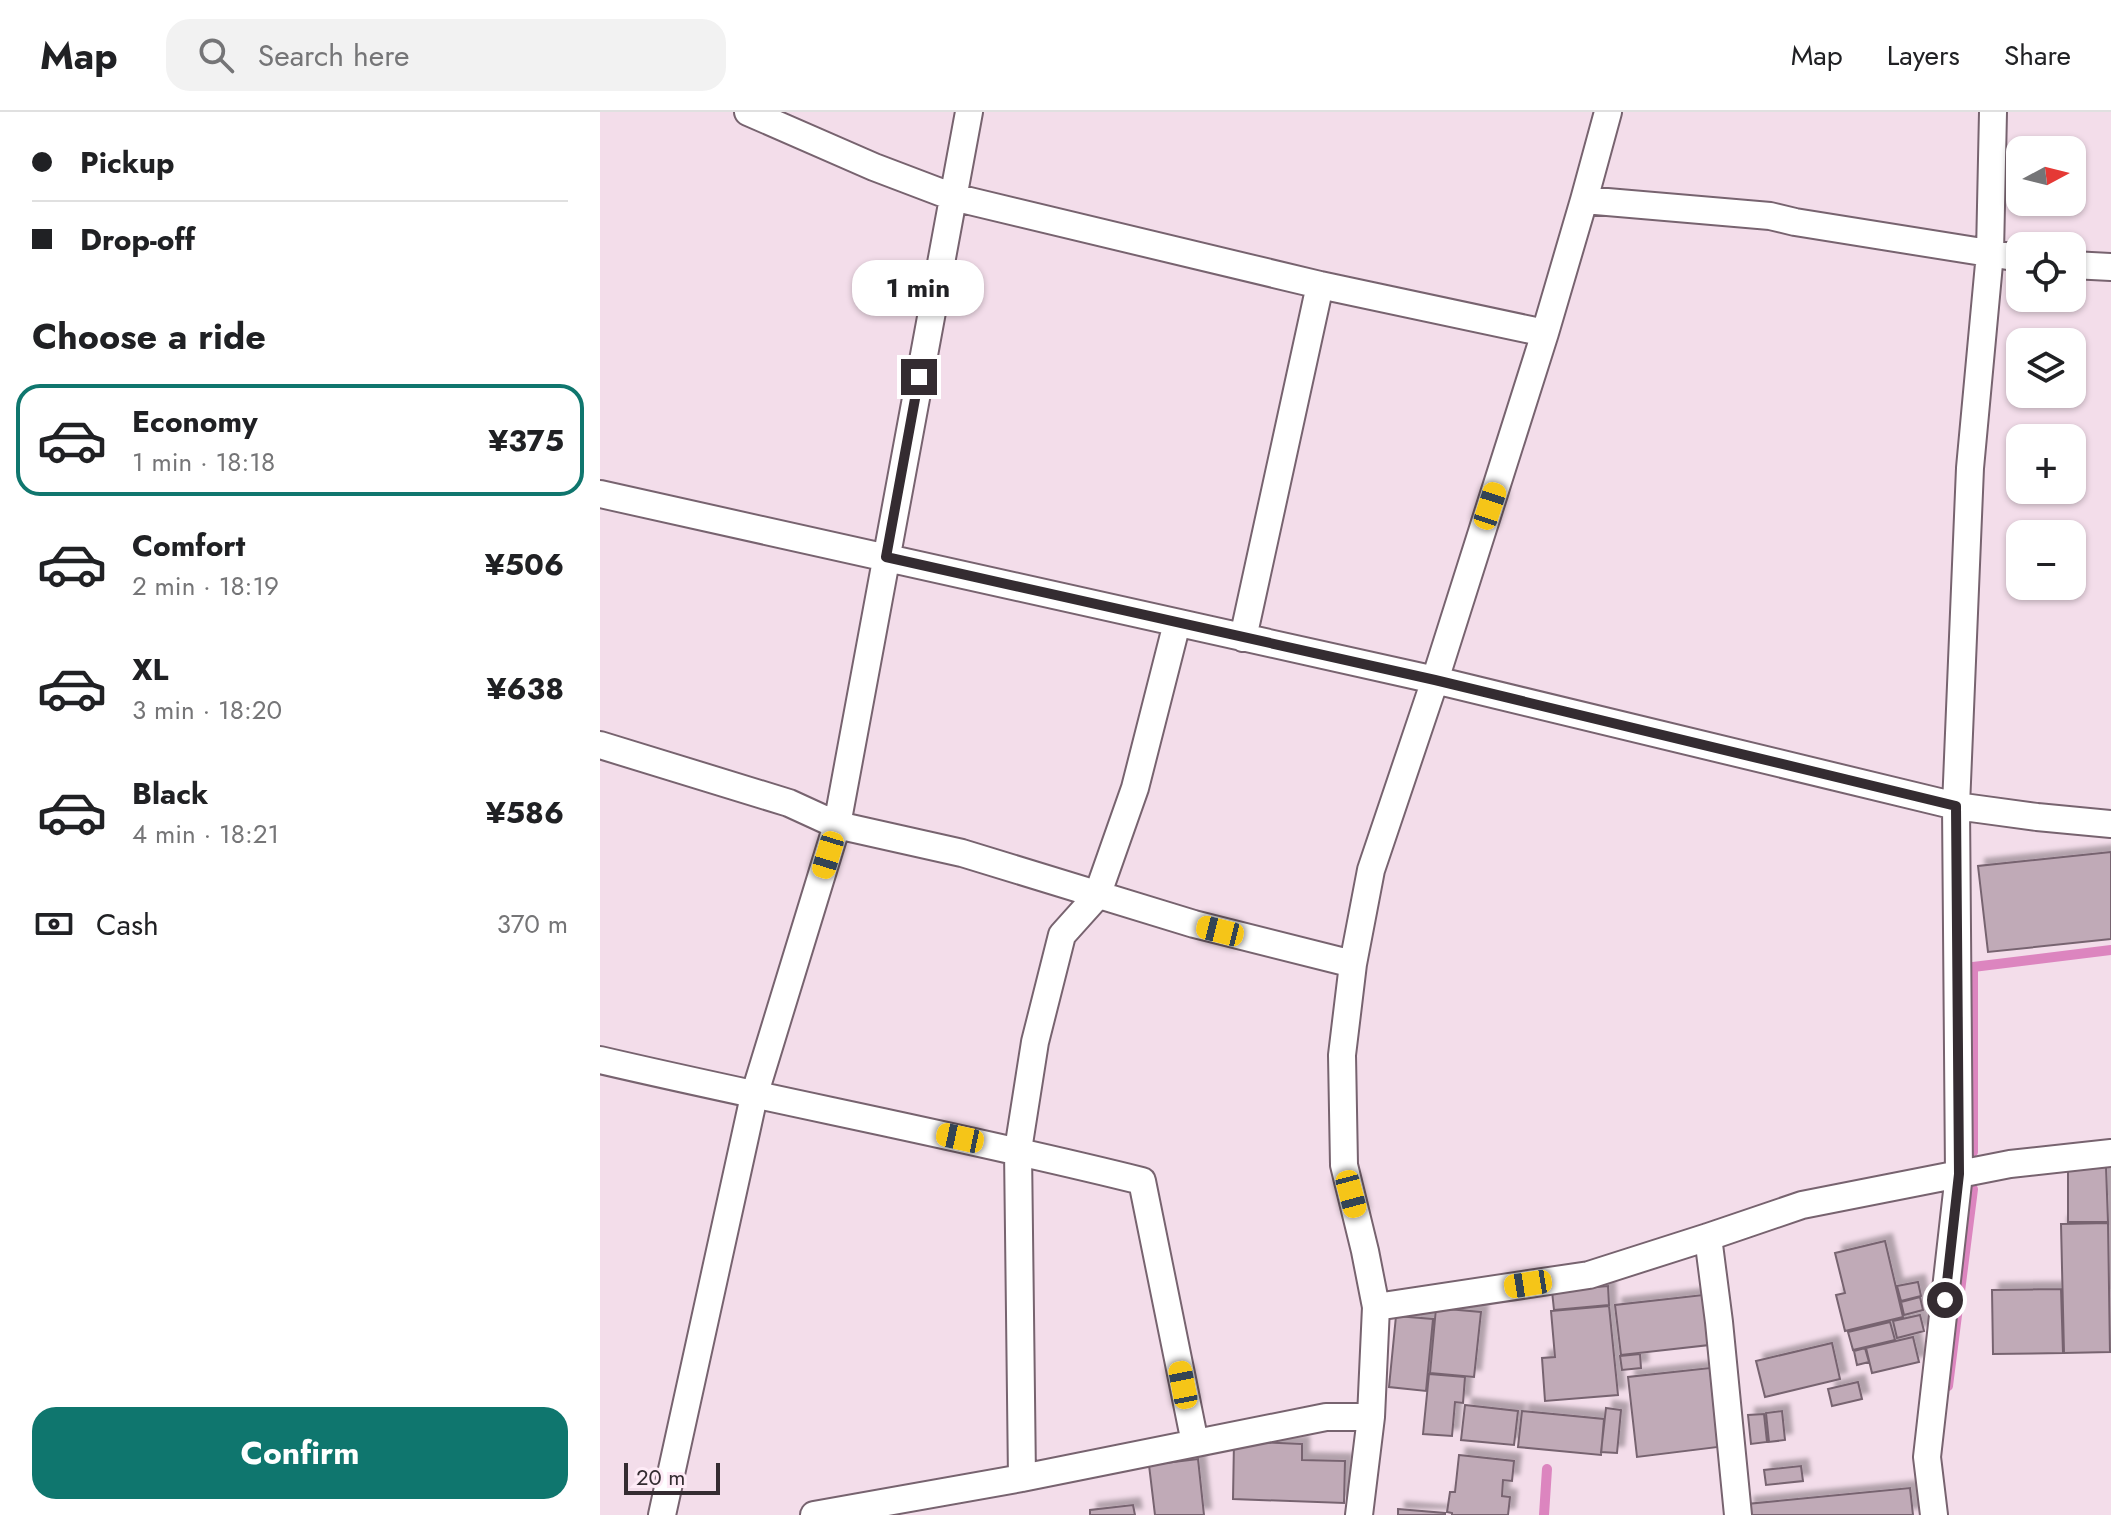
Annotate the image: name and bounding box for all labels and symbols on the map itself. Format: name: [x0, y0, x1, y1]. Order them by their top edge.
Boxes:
north arrow: [2006, 136, 2086, 216]
callout: 1 min: [853, 261, 985, 317]
route end: [901, 359, 937, 395]
car: [1471, 479, 1509, 533]
car: [810, 829, 846, 881]
car: [1194, 914, 1246, 948]
car: [934, 1121, 986, 1155]
car: [1333, 1168, 1369, 1220]
car: [1502, 1268, 1554, 1300]
route start: [1927, 1282, 1963, 1318]
car: [1167, 1359, 1199, 1411]
scale bar: [624, 1459, 720, 1495]

